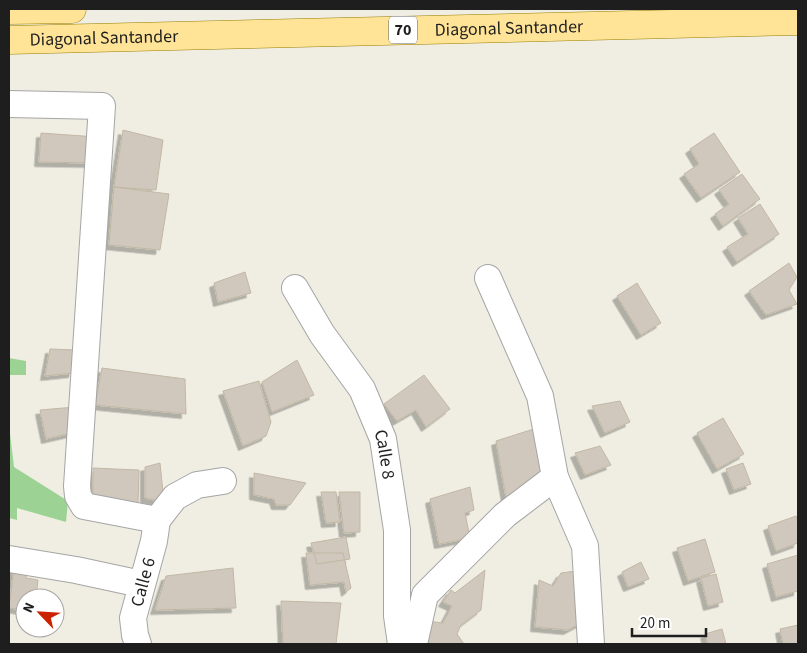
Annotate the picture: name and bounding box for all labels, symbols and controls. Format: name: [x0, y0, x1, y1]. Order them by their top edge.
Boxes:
street label: Diagonal Santander: [434, 14, 584, 42]
road number: 70: [389, 16, 417, 44]
street label: Diagonal Santander: [29, 23, 179, 52]
street label: Calle 8: [368, 425, 402, 481]
street label: Calle 6: [124, 554, 161, 609]
north arrow: [15, 588, 65, 638]
text: N: [18, 599, 40, 616]
scale bar: [632, 606, 706, 638]
text: 20 m: [640, 613, 670, 634]

